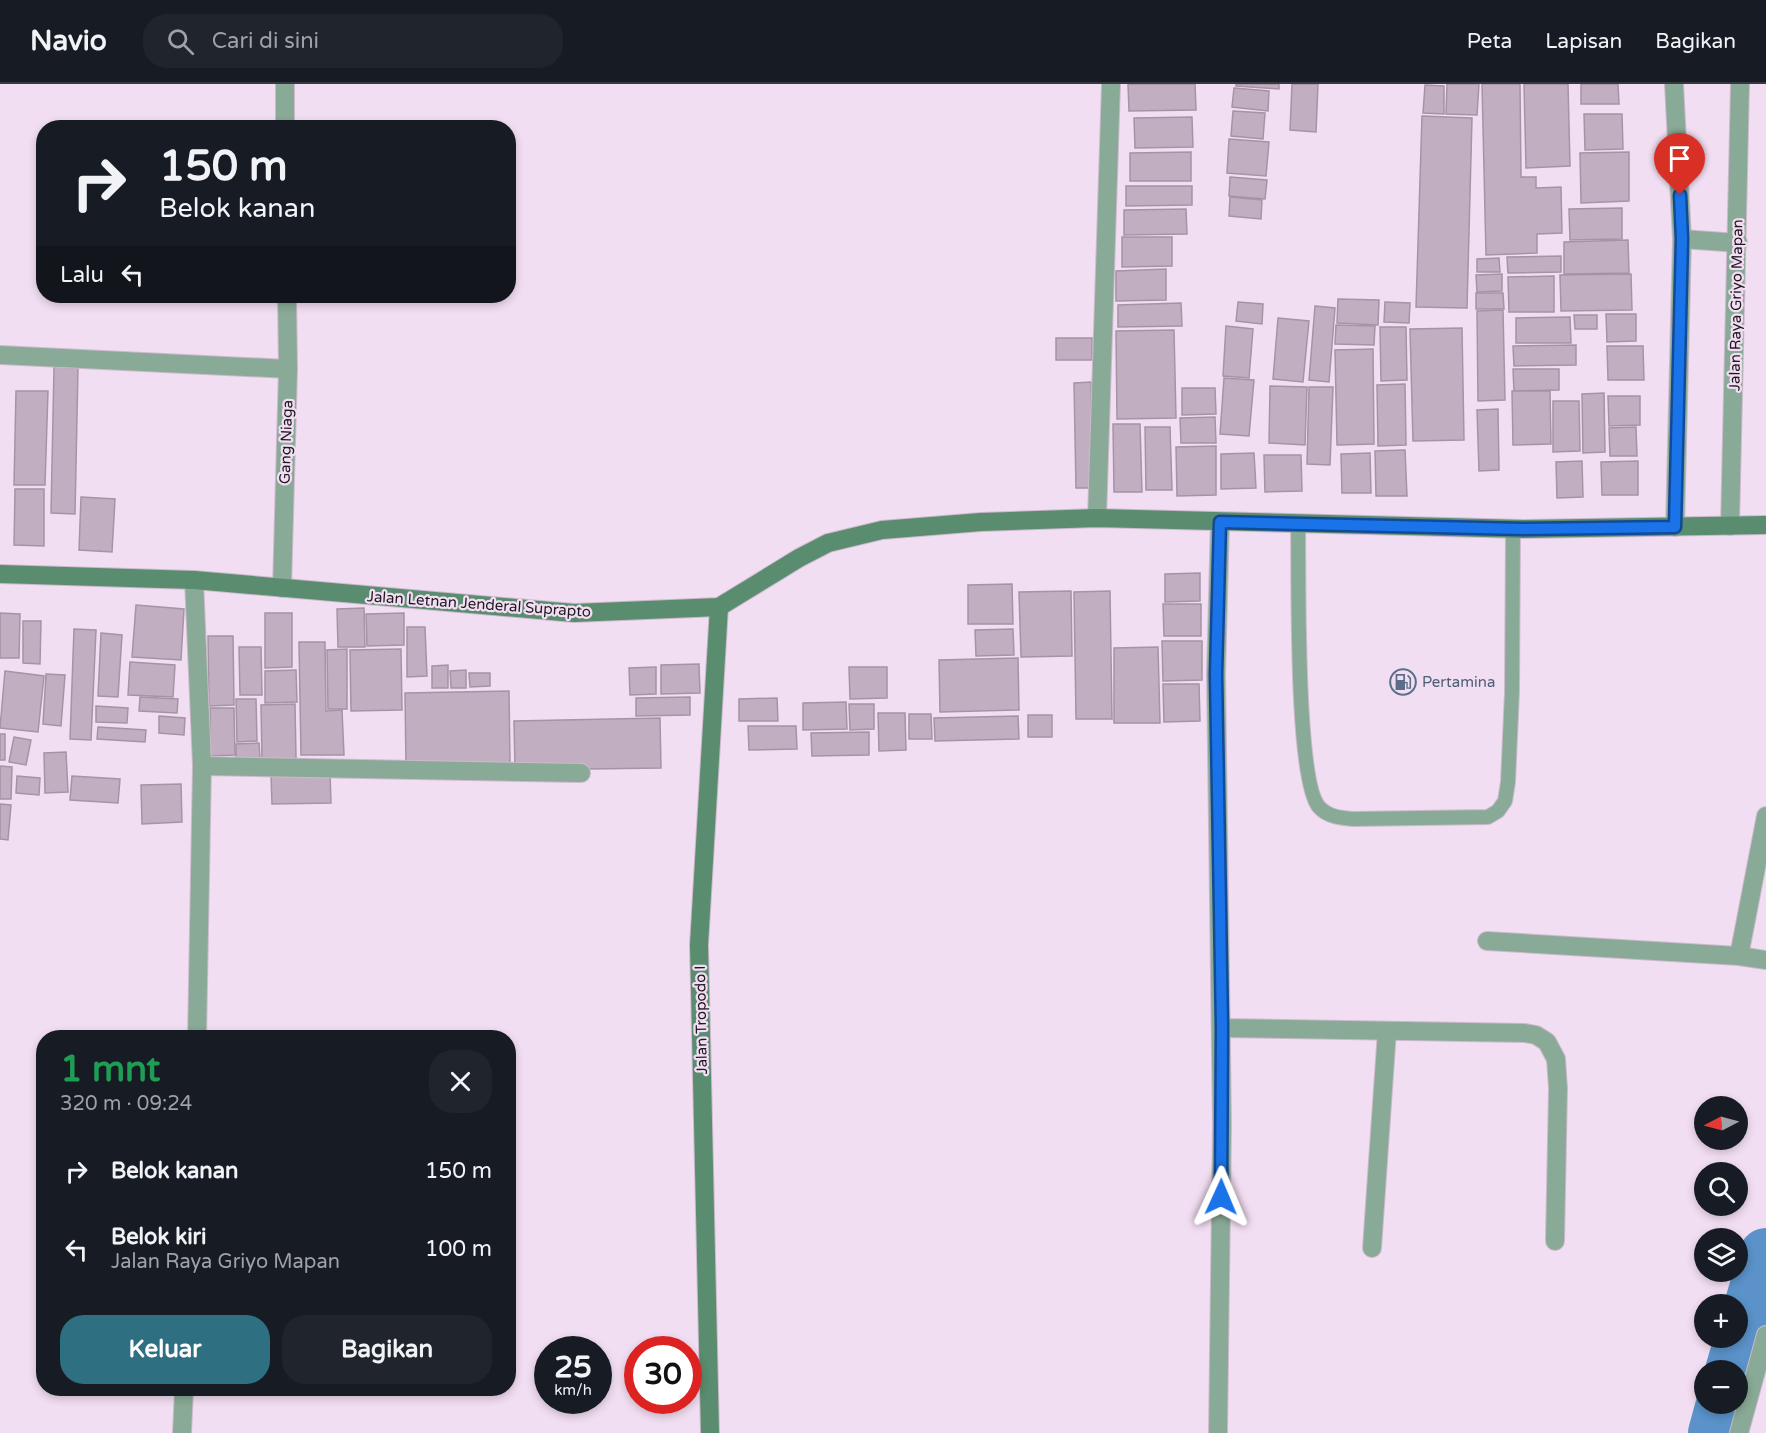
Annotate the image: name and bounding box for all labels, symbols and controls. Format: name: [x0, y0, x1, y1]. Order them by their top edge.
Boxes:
search box: [143, 14, 563, 68]
text: Navio: [30, 24, 107, 58]
icon: search: [164, 25, 197, 58]
text: Cari di sini: [212, 28, 319, 54]
text: Peta: [1467, 29, 1512, 54]
text: Lapisan: [1545, 29, 1622, 54]
text: Bagikan: [1655, 29, 1736, 54]
pin: [1654, 133, 1705, 195]
text: 150 m: [159, 141, 288, 192]
icon: arrive: [1663, 142, 1696, 175]
icon: right: [60, 144, 138, 222]
text: Belok kanan: [159, 192, 315, 225]
street label: Jalan Raya Griyo Mapan: [1726, 219, 1746, 391]
icon: left: [116, 258, 149, 291]
text: Lalu: [60, 262, 104, 288]
street label: Gang Niaga: [276, 400, 296, 484]
street label: Jalan Letnan Jenderal Suprapto: [366, 587, 592, 621]
fuel station icon: Pertamina: [1388, 667, 1418, 697]
place label: Pertamina: [1422, 673, 1495, 691]
street label: Jalan Tropodo I: [691, 965, 711, 1075]
text: 1 mnt: [60, 1048, 160, 1091]
button: close: [429, 1050, 492, 1113]
text: 320 m · 09:24: [60, 1092, 192, 1116]
north arrow: [1694, 1096, 1748, 1150]
map controls: [1694, 1096, 1748, 1414]
icon: right: [60, 1155, 93, 1188]
text: Belok kanan: [111, 1158, 238, 1184]
text: 150 m: [425, 1158, 492, 1184]
button: search: [1694, 1162, 1748, 1216]
position arrow: [1189, 1165, 1253, 1229]
text: Belok kiri: [111, 1224, 207, 1250]
button: layers: [1694, 1228, 1748, 1282]
icon: left: [60, 1233, 93, 1266]
text: 100 m: [425, 1236, 492, 1262]
text: Jalan Raya Griyo Mapan: [111, 1250, 340, 1274]
button: +: [1694, 1294, 1748, 1348]
button: Keluar: [60, 1315, 270, 1384]
button: Bagikan: [282, 1315, 492, 1384]
speed limit sign: 30: [624, 1336, 702, 1414]
text: 25: [554, 1349, 592, 1386]
button: −: [1694, 1360, 1748, 1414]
text: km/h: [554, 1381, 592, 1399]

